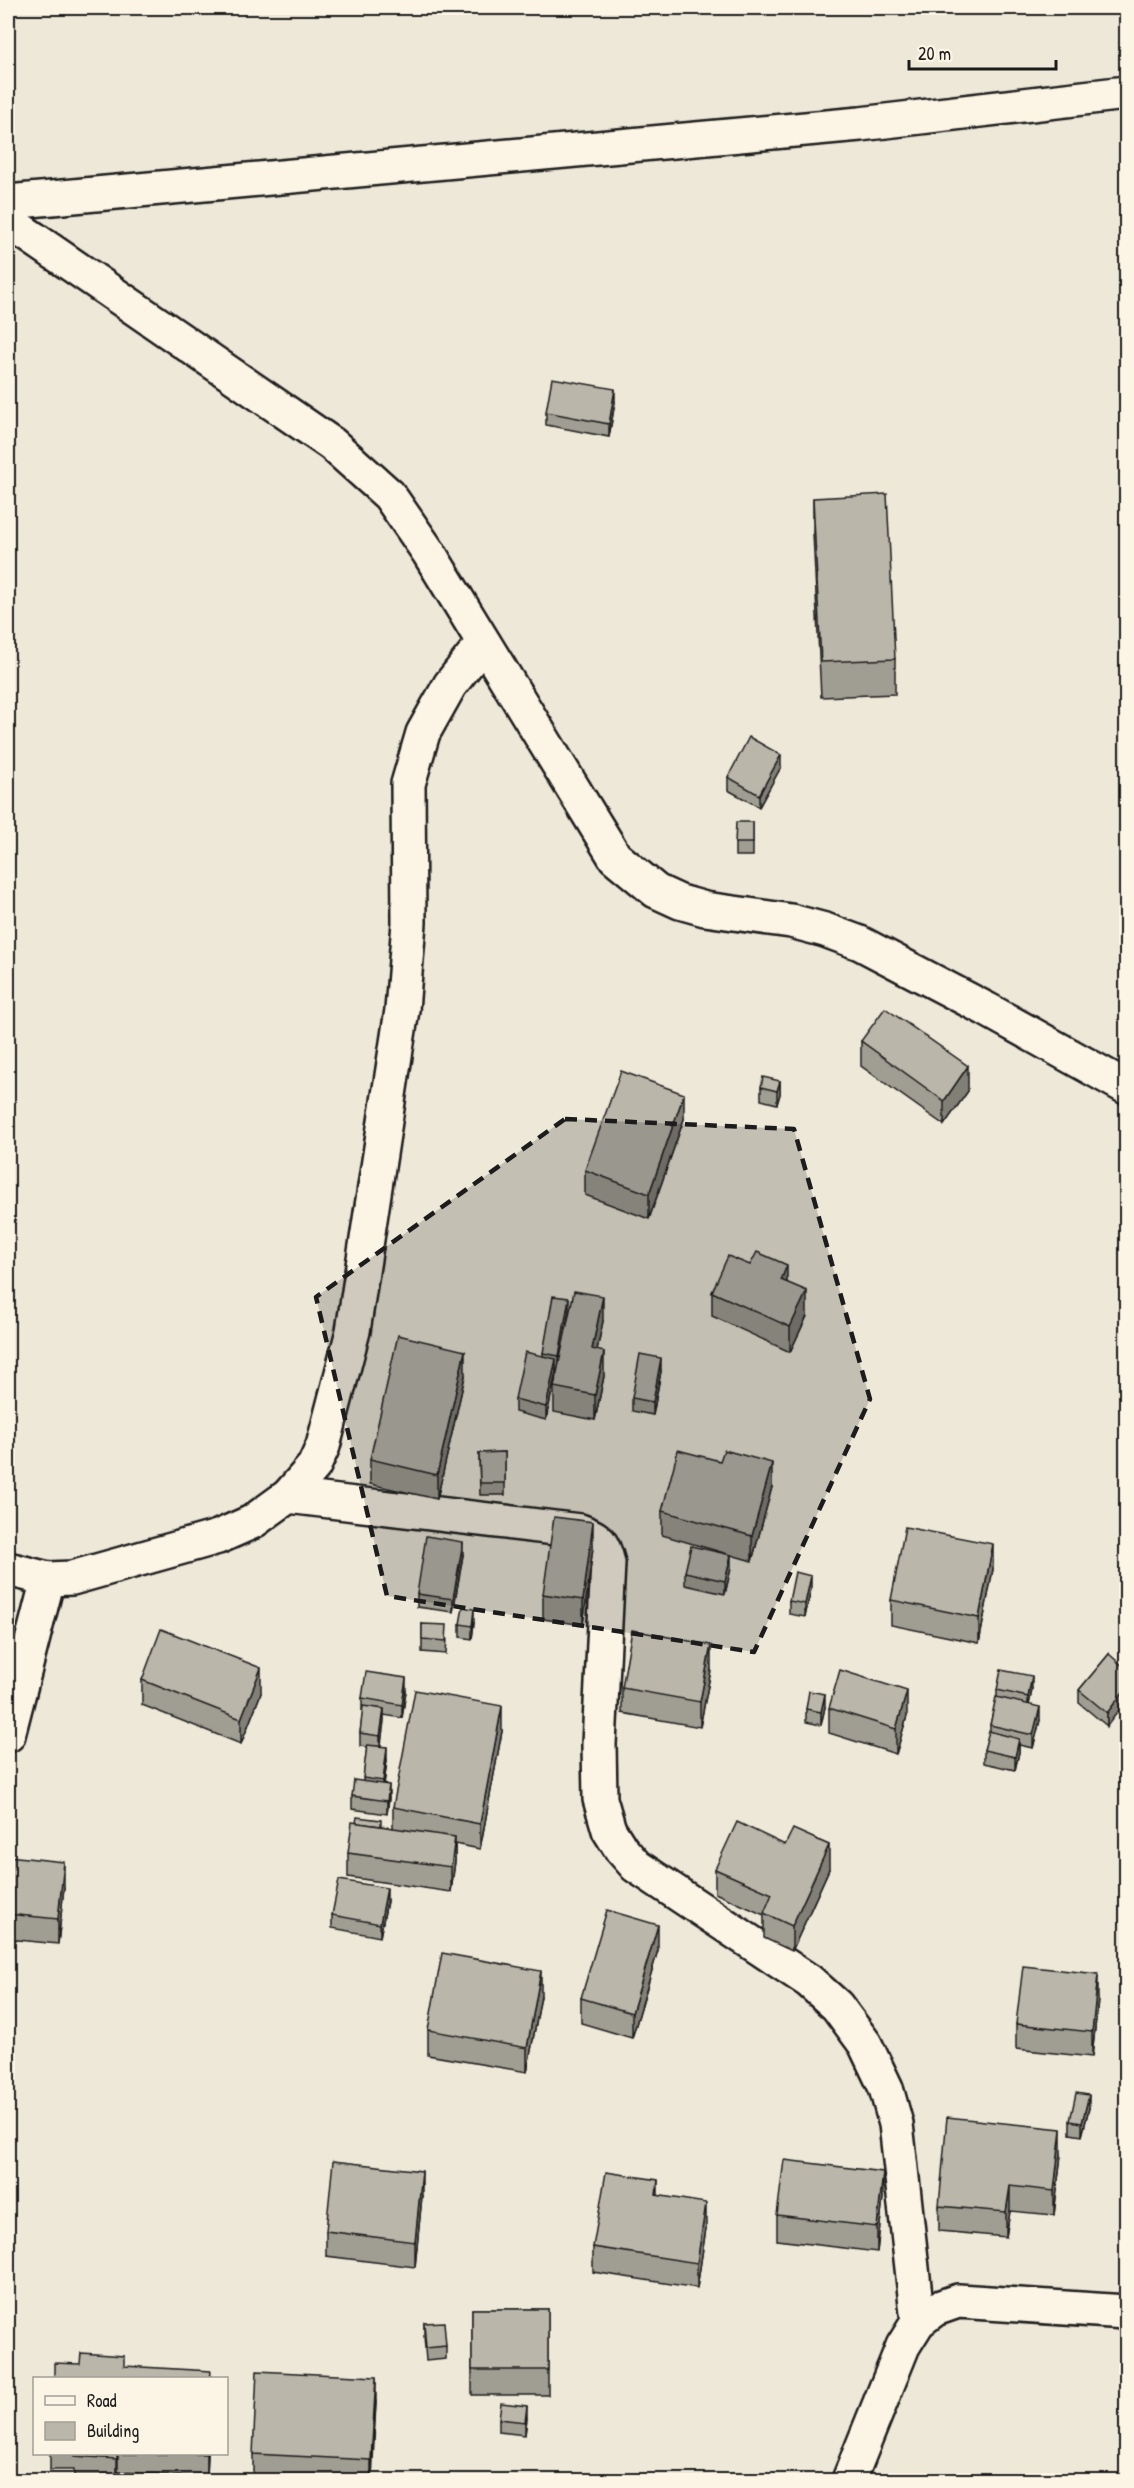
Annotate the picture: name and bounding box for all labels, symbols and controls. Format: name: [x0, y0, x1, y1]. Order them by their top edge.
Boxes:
scale bar: [909, 33, 1056, 71]
text: 20 m: [918, 41, 951, 66]
legend: [33, 2377, 228, 2455]
text: Road: [87, 2388, 117, 2413]
text: Building: [87, 2418, 139, 2443]

